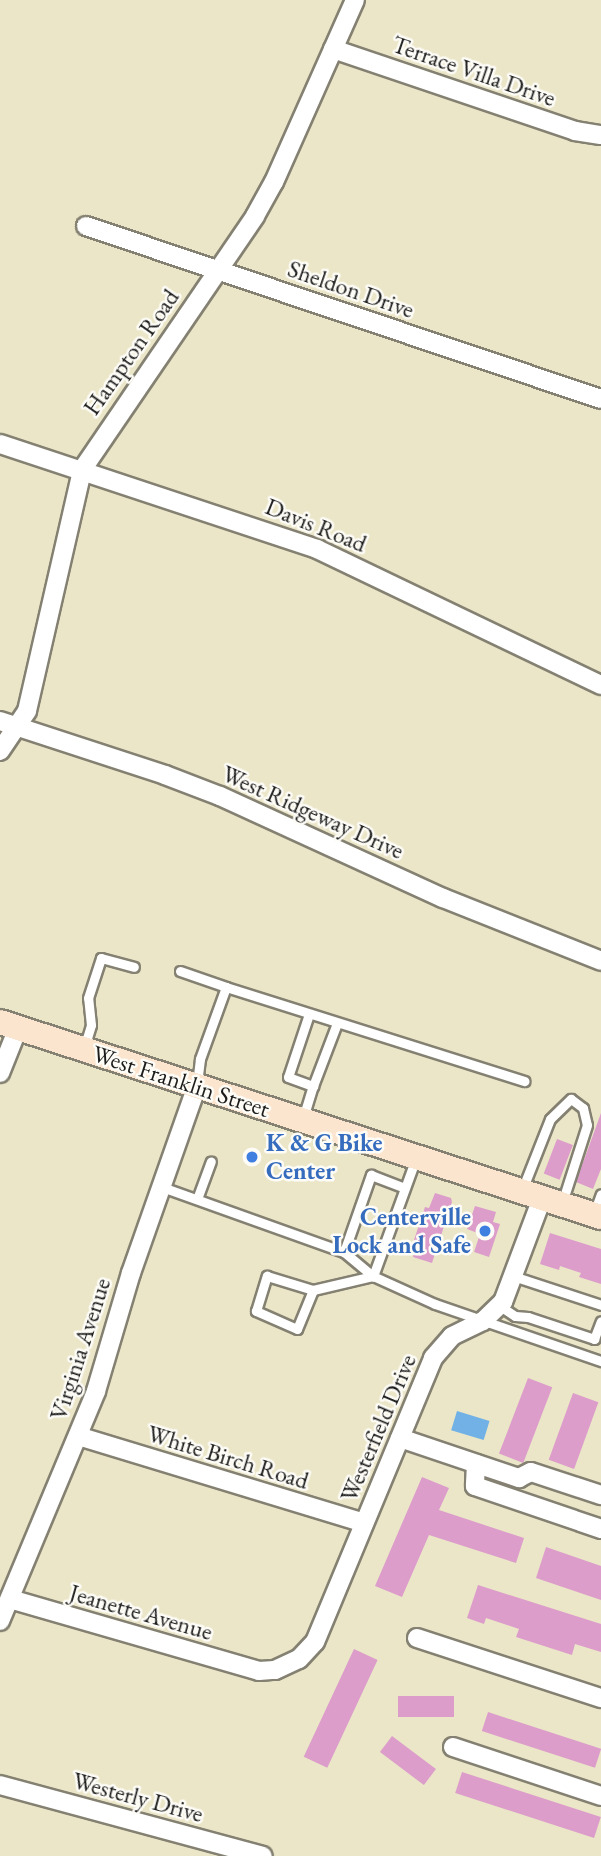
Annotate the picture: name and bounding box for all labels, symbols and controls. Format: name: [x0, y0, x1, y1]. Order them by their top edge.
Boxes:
street label: Terrace Villa Drive: [389, 30, 559, 112]
street label: Sheldon Drive: [284, 254, 418, 324]
street label: Hampton Road: [77, 283, 185, 421]
street label: Davis Road: [261, 492, 371, 558]
street label: West Ridgeway Drive: [218, 759, 408, 865]
street label: West Franklin Street: [89, 1039, 273, 1123]
place label: K & G Bike Center: [266, 1129, 383, 1185]
marker: K & G Bike Center: [244, 1149, 260, 1165]
place label: Centerville Lock and Safe: [333, 1203, 471, 1259]
marker: Centerville Lock and Safe: [477, 1223, 493, 1239]
street label: Virginia Avenue: [43, 1274, 117, 1424]
street label: Westerfield Drive: [334, 1350, 422, 1506]
street label: White Birch Road: [144, 1419, 312, 1495]
street label: Jeanette Avenue: [66, 1578, 216, 1646]
street label: Westerly Drive: [70, 1766, 206, 1828]

